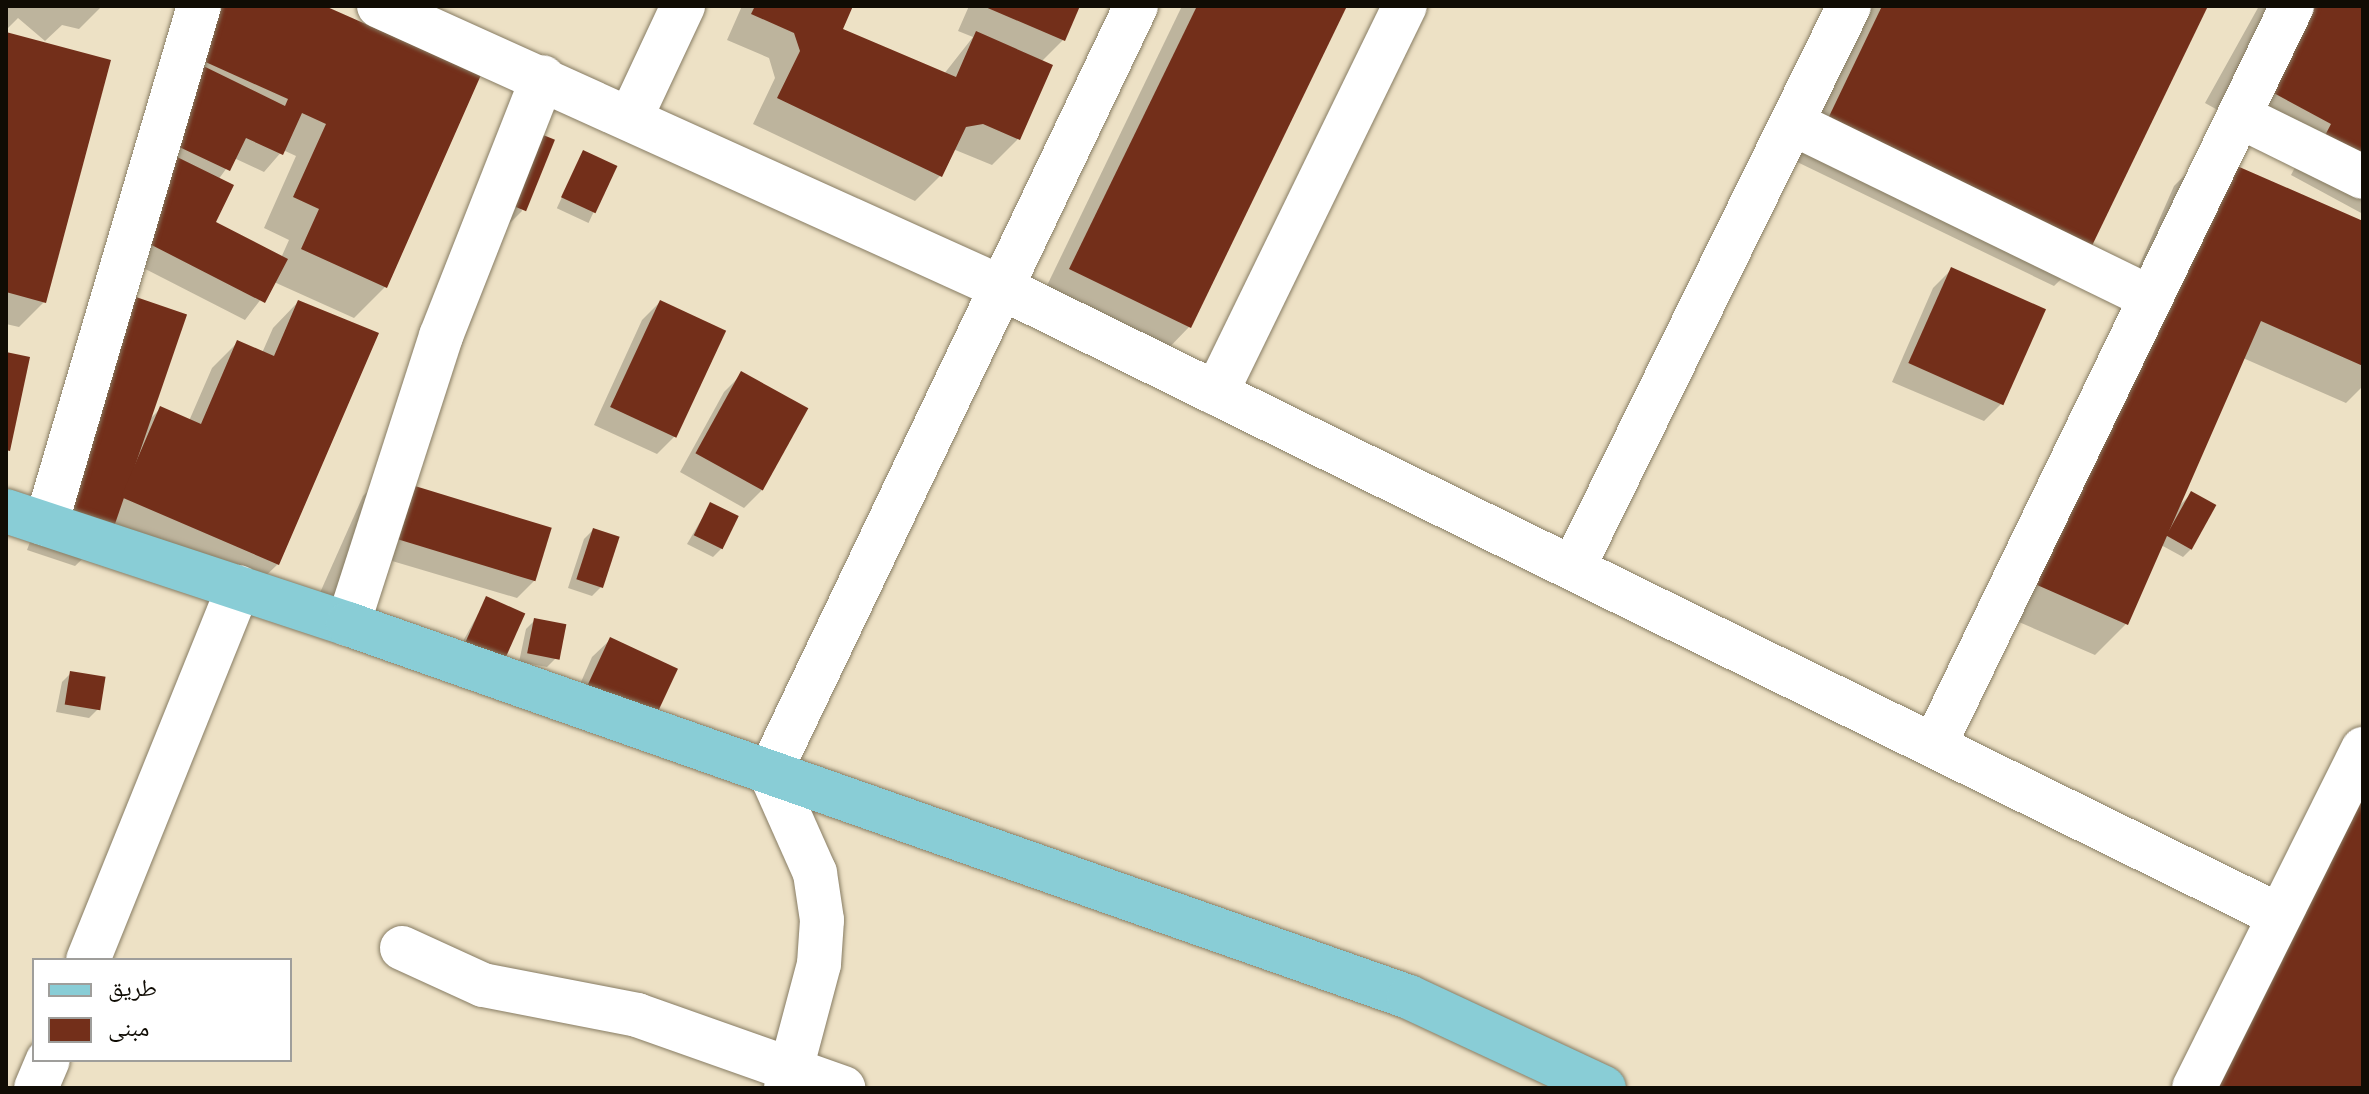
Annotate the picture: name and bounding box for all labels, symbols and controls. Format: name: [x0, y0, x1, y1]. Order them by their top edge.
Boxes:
legend: [32, 958, 292, 1062]
text: طريق: [108, 973, 157, 1002]
text: مبنى: [108, 1013, 149, 1042]

